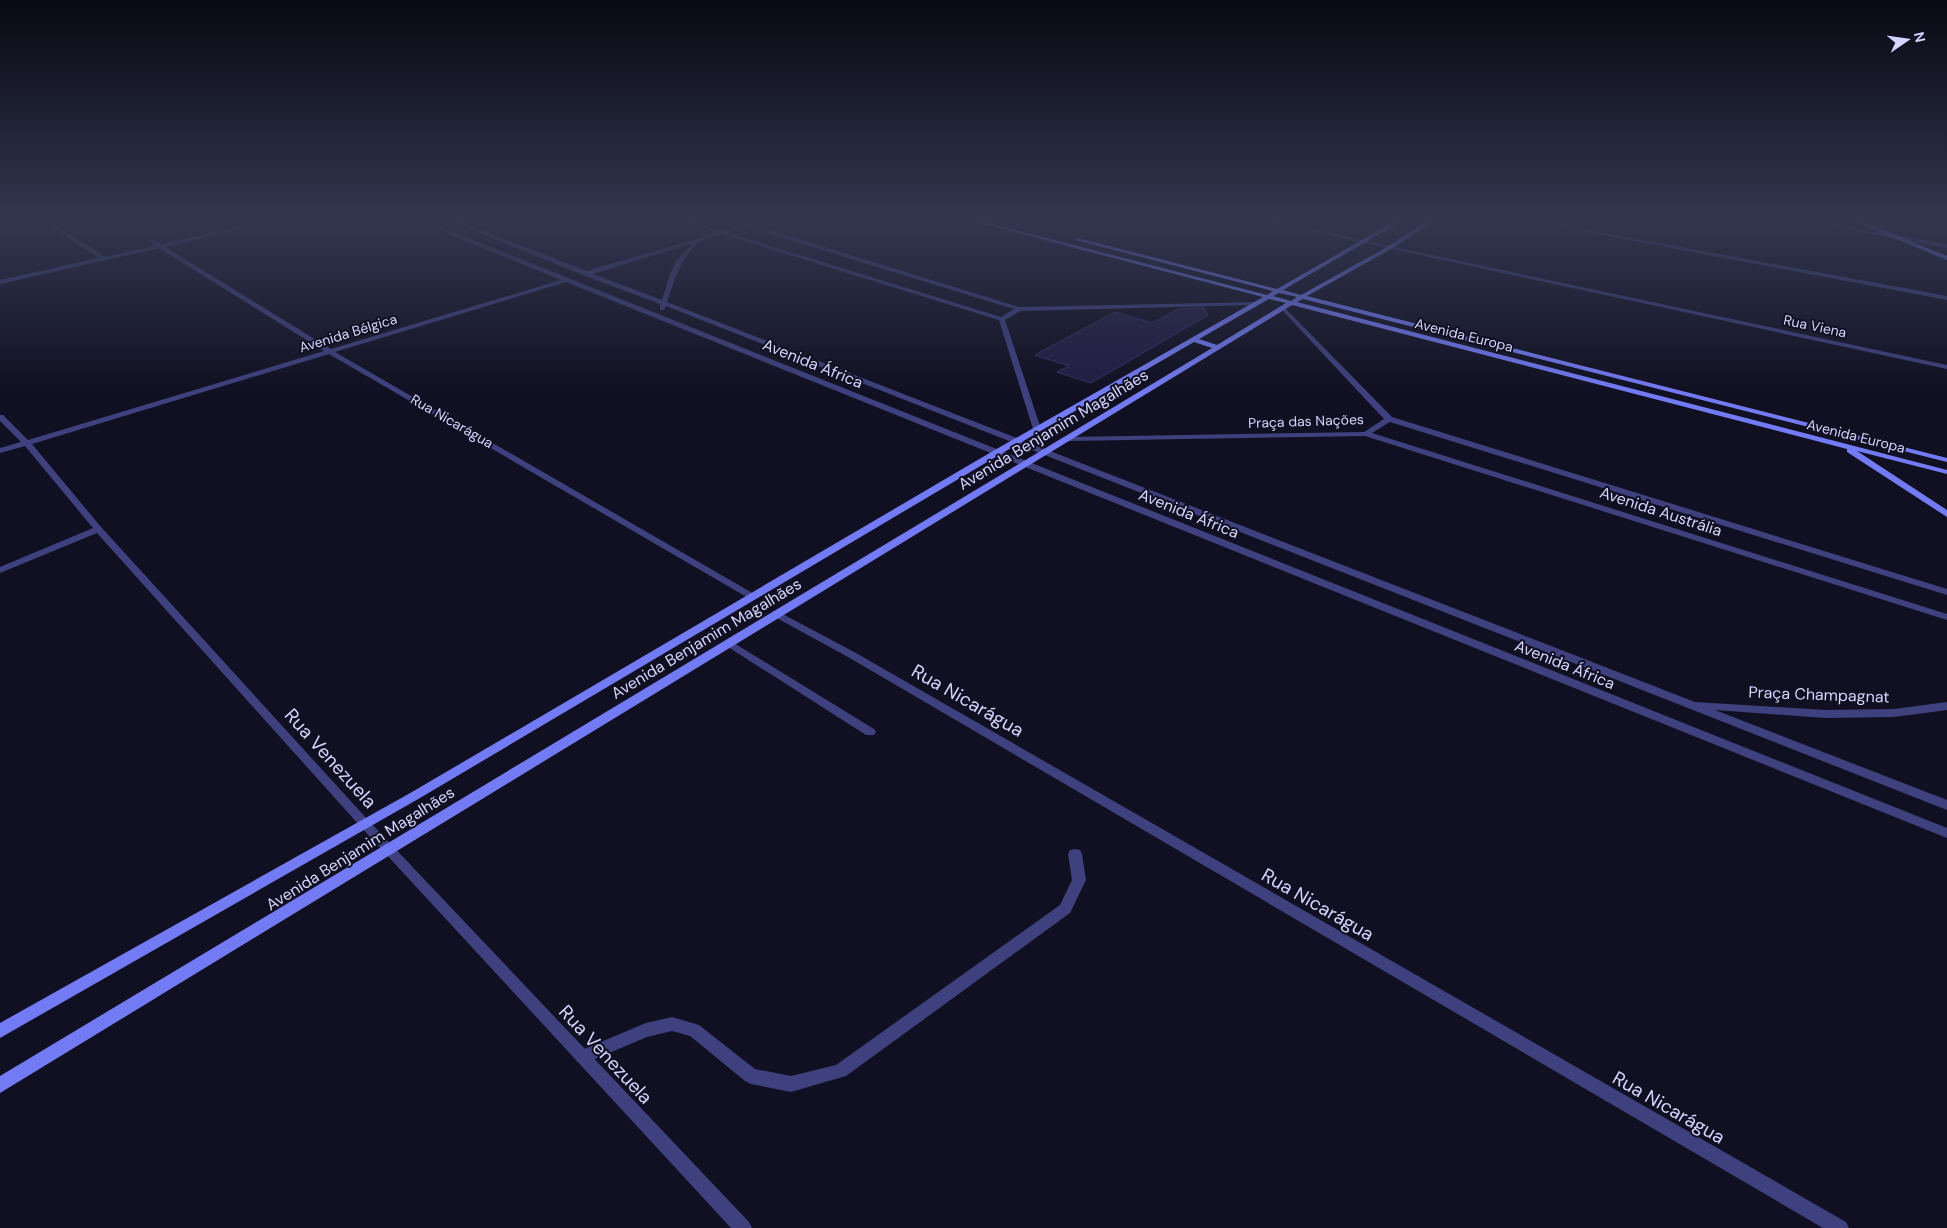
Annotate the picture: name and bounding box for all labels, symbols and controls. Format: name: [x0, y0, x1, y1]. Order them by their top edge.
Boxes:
north arrow: [1882, 15, 1932, 65]
text: N: [1910, 30, 1930, 44]
street label: Avenida Bélgica: [297, 310, 399, 356]
street label: Rua Viena: [1782, 311, 1848, 341]
street label: Avenida Europa: [1413, 314, 1515, 356]
street label: Avenida África: [760, 334, 866, 393]
street label: Avenida Benjamim Magalhães: [954, 364, 1152, 495]
street label: Rua Nicarágua: [407, 390, 497, 452]
street label: Praça das Nações: [1248, 410, 1364, 432]
street label: Avenida Europa: [1805, 415, 1907, 457]
street label: Avenida Austrália: [1597, 482, 1725, 541]
street label: Avenida África: [1136, 484, 1242, 543]
street label: Avenida Benjamim Magalhães: [607, 573, 805, 704]
street label: Avenida África: [1512, 635, 1618, 694]
street label: Rua Nicarágua: [907, 658, 1028, 743]
street label: Praça Champagnat: [1748, 682, 1890, 707]
street label: Rua Venezuela: [279, 703, 382, 814]
street label: Avenida Benjamim Magalhães: [262, 782, 458, 915]
street label: Rua Nicarágua: [1257, 862, 1378, 947]
street label: Rua Venezuela: [553, 1000, 658, 1109]
street label: Rua Nicarágua: [1608, 1065, 1729, 1150]

